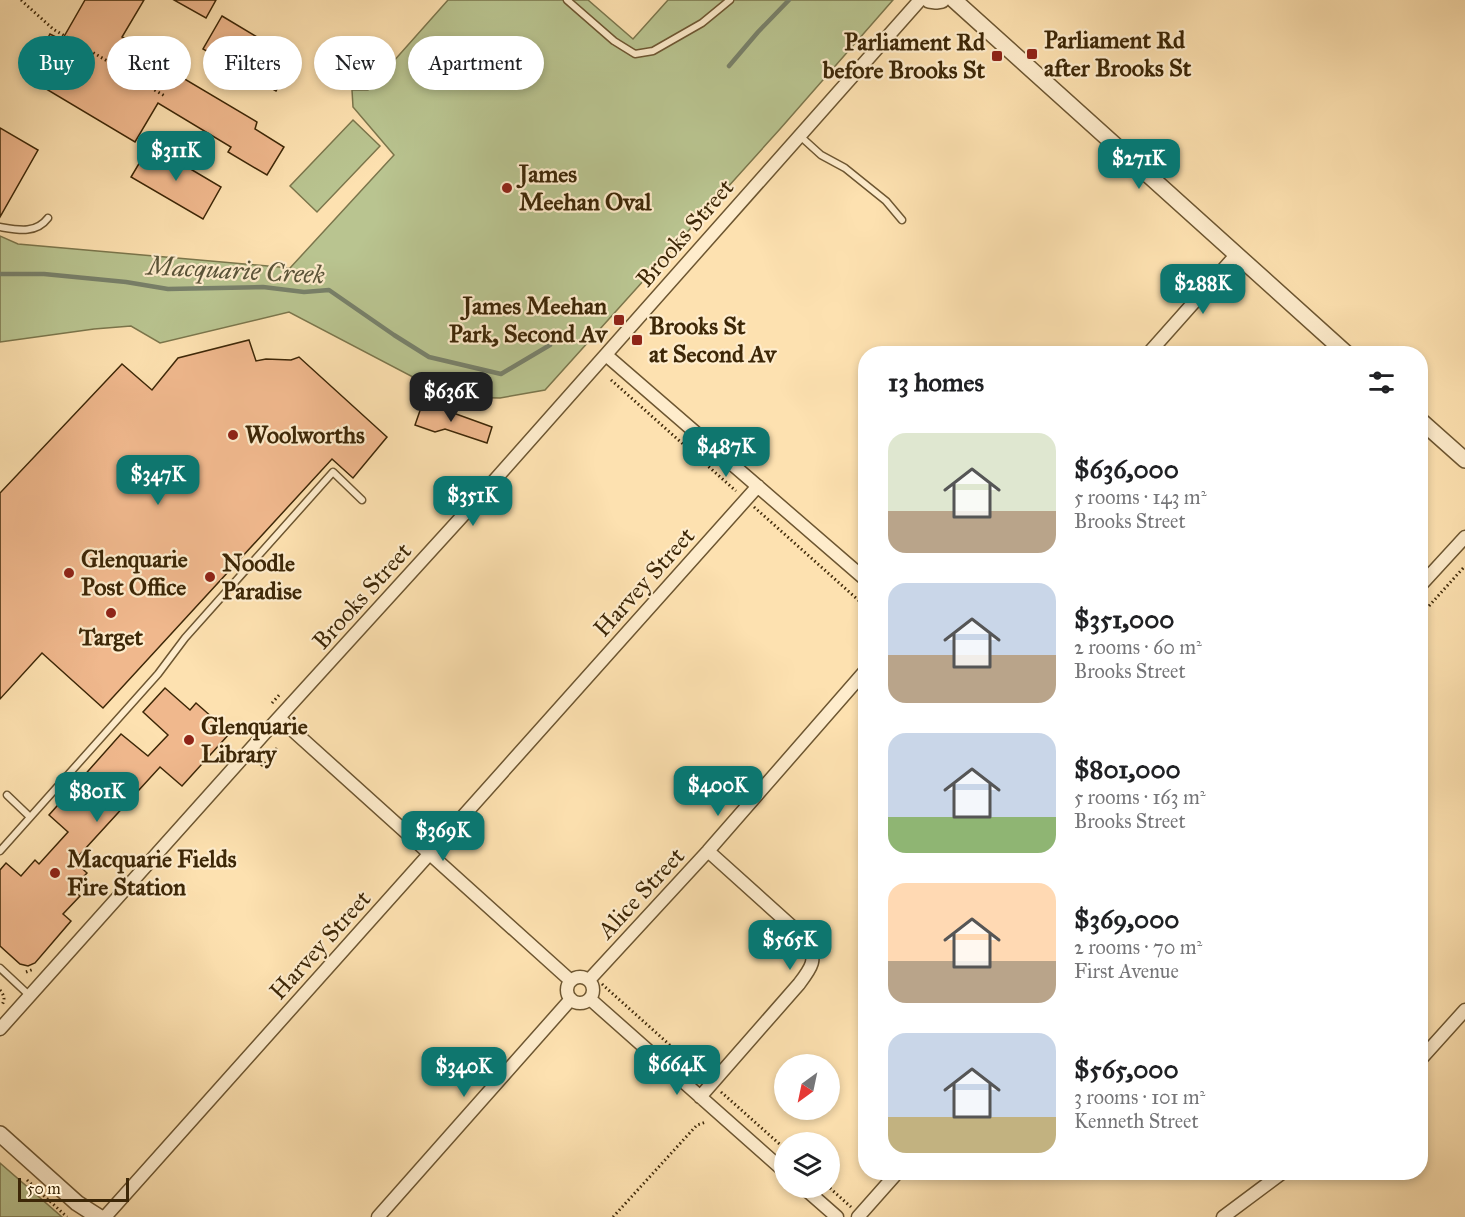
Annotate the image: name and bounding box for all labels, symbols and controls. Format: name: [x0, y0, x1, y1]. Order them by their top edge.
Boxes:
place label: Parliament Rd after Brooks St: [1044, 25, 1192, 83]
place label: Parliament Rd before Brooks St: [822, 27, 986, 85]
chip: Buy: [18, 36, 95, 90]
chip: Rent: [107, 36, 191, 90]
chip: Filters: [203, 36, 302, 90]
chip: New: [314, 36, 396, 90]
chip: Apartment: [408, 36, 544, 90]
marker: Parliament Rd after Brooks St: [1025, 47, 1039, 61]
marker: Parliament Rd before Brooks St: [990, 49, 1004, 63]
pin: $311K: [134, 131, 218, 182]
text: $311K: [151, 138, 201, 162]
pin: $271K: [1097, 139, 1181, 190]
text: $271K: [1112, 146, 1166, 170]
place label: James Meehan Oval: [516, 159, 652, 217]
street label: Brooks Street: [630, 172, 741, 293]
marker: James Meehan Oval: [500, 181, 514, 195]
water label: Macquarie Creek: [144, 249, 326, 291]
pin: $288K: [1161, 264, 1245, 315]
text: $288K: [1174, 271, 1232, 295]
place label: James Meehan Park, Second Av: [449, 291, 608, 349]
place label: Brooks St at Second Av: [649, 311, 777, 369]
marker: James Meehan Park, Second Av: [612, 313, 626, 327]
marker: Brooks St at Second Av: [630, 333, 644, 347]
text: 13 homes: [888, 366, 984, 398]
icon: filters: [1365, 366, 1398, 399]
pin: $636K: [409, 372, 493, 423]
text: $636K: [424, 379, 478, 403]
place label: Woolworths: [245, 420, 365, 450]
pin: $487K: [684, 427, 768, 478]
marker: Woolworths: [226, 428, 240, 442]
text: $487K: [697, 434, 755, 458]
text: $636,000: [1074, 453, 1179, 485]
pin: $347K: [116, 455, 200, 506]
icon: home: [936, 457, 1008, 529]
text: $347K: [130, 462, 186, 486]
pin: $351K: [431, 476, 515, 527]
text: $351K: [447, 483, 499, 507]
text: 5 rooms · 143 m²: [1074, 485, 1206, 509]
text: Brooks Street: [1074, 509, 1185, 533]
street label: Harvey Street: [587, 521, 701, 643]
street label: Brooks Street: [306, 536, 418, 656]
place label: Glenquarie Post Office: [81, 544, 188, 602]
place label: Noodle Paradise: [222, 548, 302, 606]
marker: Glenquarie Post Office: [62, 566, 76, 580]
marker: Noodle Paradise: [203, 570, 217, 584]
text: $351,000: [1074, 603, 1174, 635]
marker: Target: [104, 606, 118, 620]
icon: home: [936, 607, 1008, 679]
place label: Target: [78, 622, 143, 652]
text: 2 rooms · 60 m²: [1074, 635, 1202, 659]
text: Brooks Street: [1074, 659, 1185, 683]
place label: Glenquarie Library: [201, 711, 308, 769]
marker: Glenquarie Library: [182, 733, 196, 747]
text: $801,000: [1074, 753, 1181, 785]
icon: home: [936, 757, 1008, 829]
pin: $400K: [676, 766, 760, 817]
pin: $801K: [55, 772, 139, 823]
text: $400K: [688, 773, 748, 797]
text: $801K: [69, 779, 125, 803]
text: 5 rooms · 163 m²: [1074, 785, 1206, 809]
text: Brooks Street: [1074, 809, 1185, 833]
pin: $369K: [401, 811, 485, 862]
text: $369K: [415, 818, 471, 842]
street label: Alice Street: [590, 841, 691, 946]
place label: Macquarie Fields Fire Station: [67, 844, 237, 902]
marker: Macquarie Fields Fire Station: [48, 866, 62, 880]
street label: Harvey Street: [263, 884, 377, 1006]
text: $369,000: [1074, 903, 1179, 935]
icon: home: [936, 907, 1008, 979]
pin: $565K: [748, 920, 832, 971]
text: $565K: [762, 927, 818, 951]
text: 2 rooms · 70 m²: [1074, 935, 1202, 959]
text: First Avenue: [1074, 959, 1179, 983]
pin: $664K: [635, 1045, 719, 1096]
pin: $340K: [422, 1047, 506, 1098]
text: $664K: [648, 1052, 706, 1076]
text: $565,000: [1074, 1053, 1179, 1085]
text: $340K: [436, 1054, 492, 1078]
north arrow: [774, 1054, 840, 1120]
map controls: [774, 1054, 840, 1198]
icon: home: [936, 1057, 1008, 1129]
text: 3 rooms · 101 m²: [1074, 1085, 1205, 1109]
text: Kenneth Street: [1074, 1109, 1198, 1133]
button: layers: [774, 1132, 840, 1198]
scale bar: [18, 1175, 129, 1202]
text: 50 m: [27, 1179, 61, 1198]

